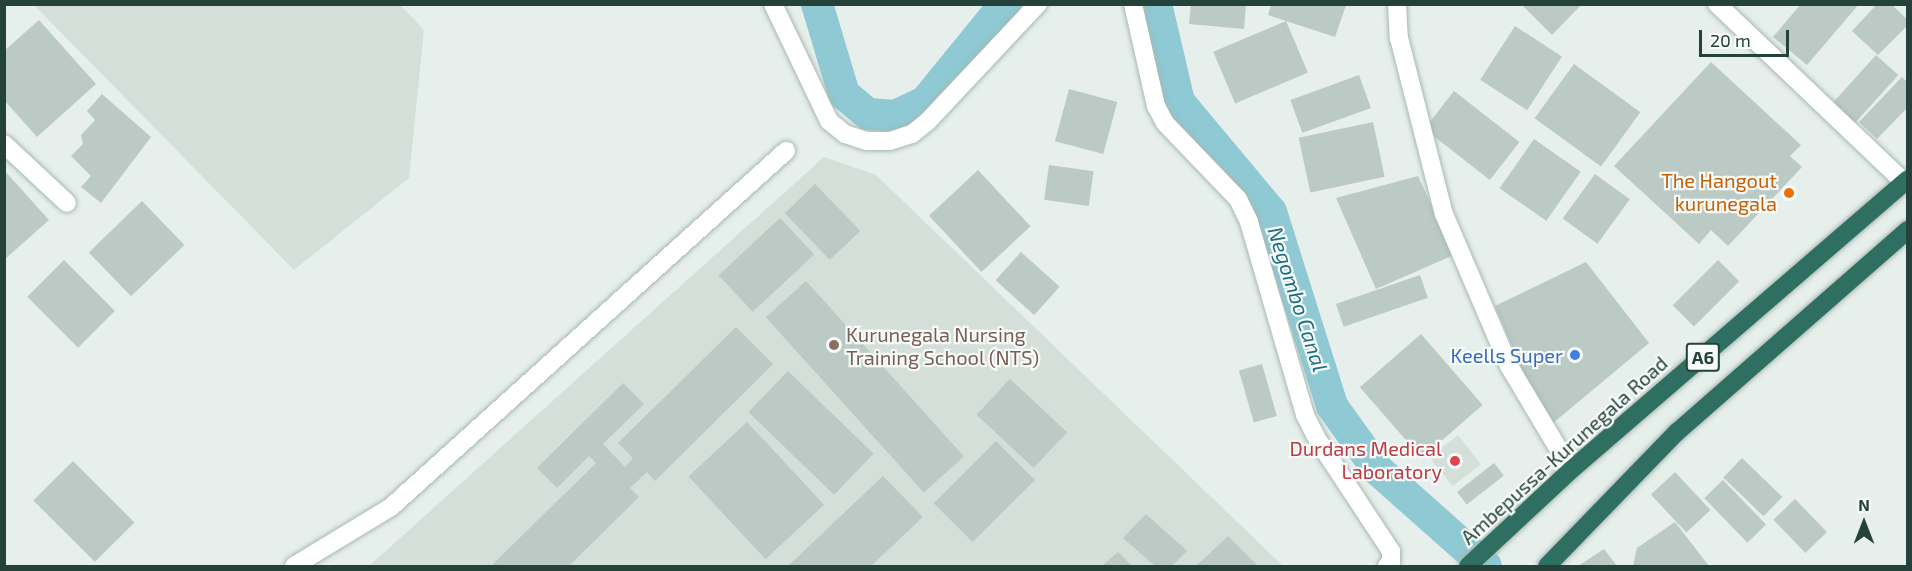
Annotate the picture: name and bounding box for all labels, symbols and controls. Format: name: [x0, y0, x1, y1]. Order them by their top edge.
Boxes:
scale bar: [1702, 18, 1792, 56]
text: 20 m: [1710, 29, 1751, 51]
place label: The Hangout kurunegala: [1661, 169, 1777, 216]
marker: The Hangout kurunegala: [1782, 186, 1796, 200]
water label: Negombo Canal: [1263, 223, 1333, 375]
place label: Kurunegala Nursing Training School (NTS): [846, 322, 1040, 369]
marker: Kurunegala Nursing Training School (NTS): [827, 338, 841, 352]
road number: A6: [1685, 342, 1721, 372]
place label: Keells Super: [1450, 343, 1563, 367]
marker: Keells Super: [1568, 348, 1582, 362]
street label: Ambepussa-Kurunegala Road: [1456, 351, 1672, 549]
place label: Durdans Medical Laboratory: [1289, 437, 1442, 484]
marker: Durdans Medical Laboratory: [1446, 452, 1464, 470]
north arrow: [1834, 493, 1894, 553]
text: N: [1858, 495, 1870, 514]

